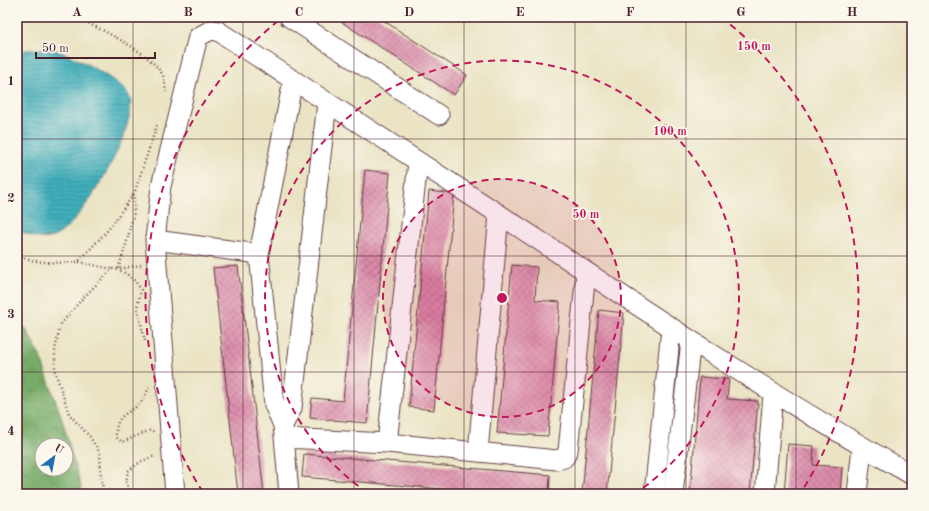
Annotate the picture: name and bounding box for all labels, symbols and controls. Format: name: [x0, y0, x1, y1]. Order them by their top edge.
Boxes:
text: A: [72, 6, 82, 19]
text: B: [183, 6, 193, 19]
text: C: [295, 6, 303, 19]
text: D: [404, 6, 414, 19]
text: E: [516, 6, 525, 19]
text: F: [626, 6, 635, 19]
text: G: [736, 6, 746, 19]
text: H: [847, 6, 858, 19]
scale bar: [36, 34, 155, 60]
text: 150 m: [737, 40, 771, 53]
text: 50 m: [42, 42, 69, 55]
text: 1: [7, 75, 15, 88]
text: 100 m: [653, 126, 687, 138]
text: 2: [7, 192, 15, 205]
text: 50 m: [573, 208, 600, 221]
centre of rings: [495, 291, 509, 305]
text: 3: [7, 308, 15, 321]
text: 4: [7, 425, 15, 438]
north arrow: [34, 437, 74, 477]
text: U: [52, 443, 65, 457]

